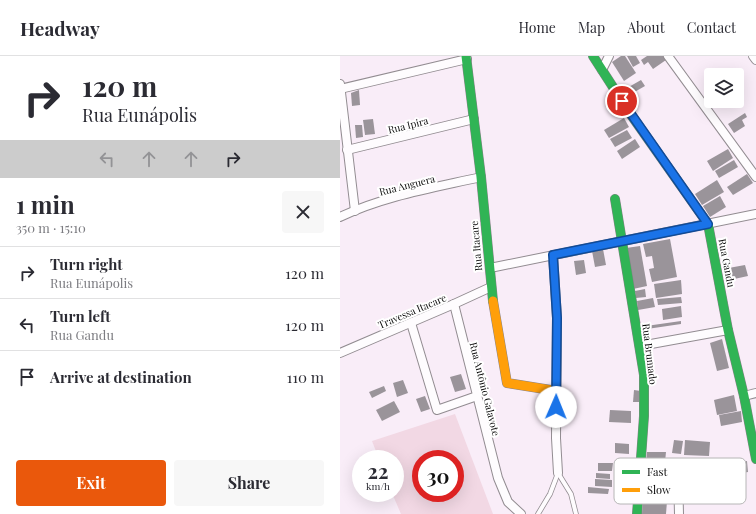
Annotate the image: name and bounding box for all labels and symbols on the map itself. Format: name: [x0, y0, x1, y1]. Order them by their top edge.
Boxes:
pin: [605, 84, 639, 118]
street label: Rua Ipira: [386, 113, 430, 137]
street label: Rua Anguera: [378, 171, 436, 199]
street label: Rua Itacare: [467, 220, 485, 272]
street label: Rua Gandu: [715, 238, 739, 289]
street label: Travessa Itacare: [376, 290, 448, 332]
street label: Rua Brumado: [639, 323, 661, 386]
street label: Rua Antônio Galavote: [467, 341, 503, 437]
position arrow: [535, 386, 577, 428]
speed limit sign: 30: [412, 450, 464, 502]
legend: [614, 458, 746, 504]
text: Fast: [647, 464, 667, 479]
text: Slow: [647, 482, 671, 497]

